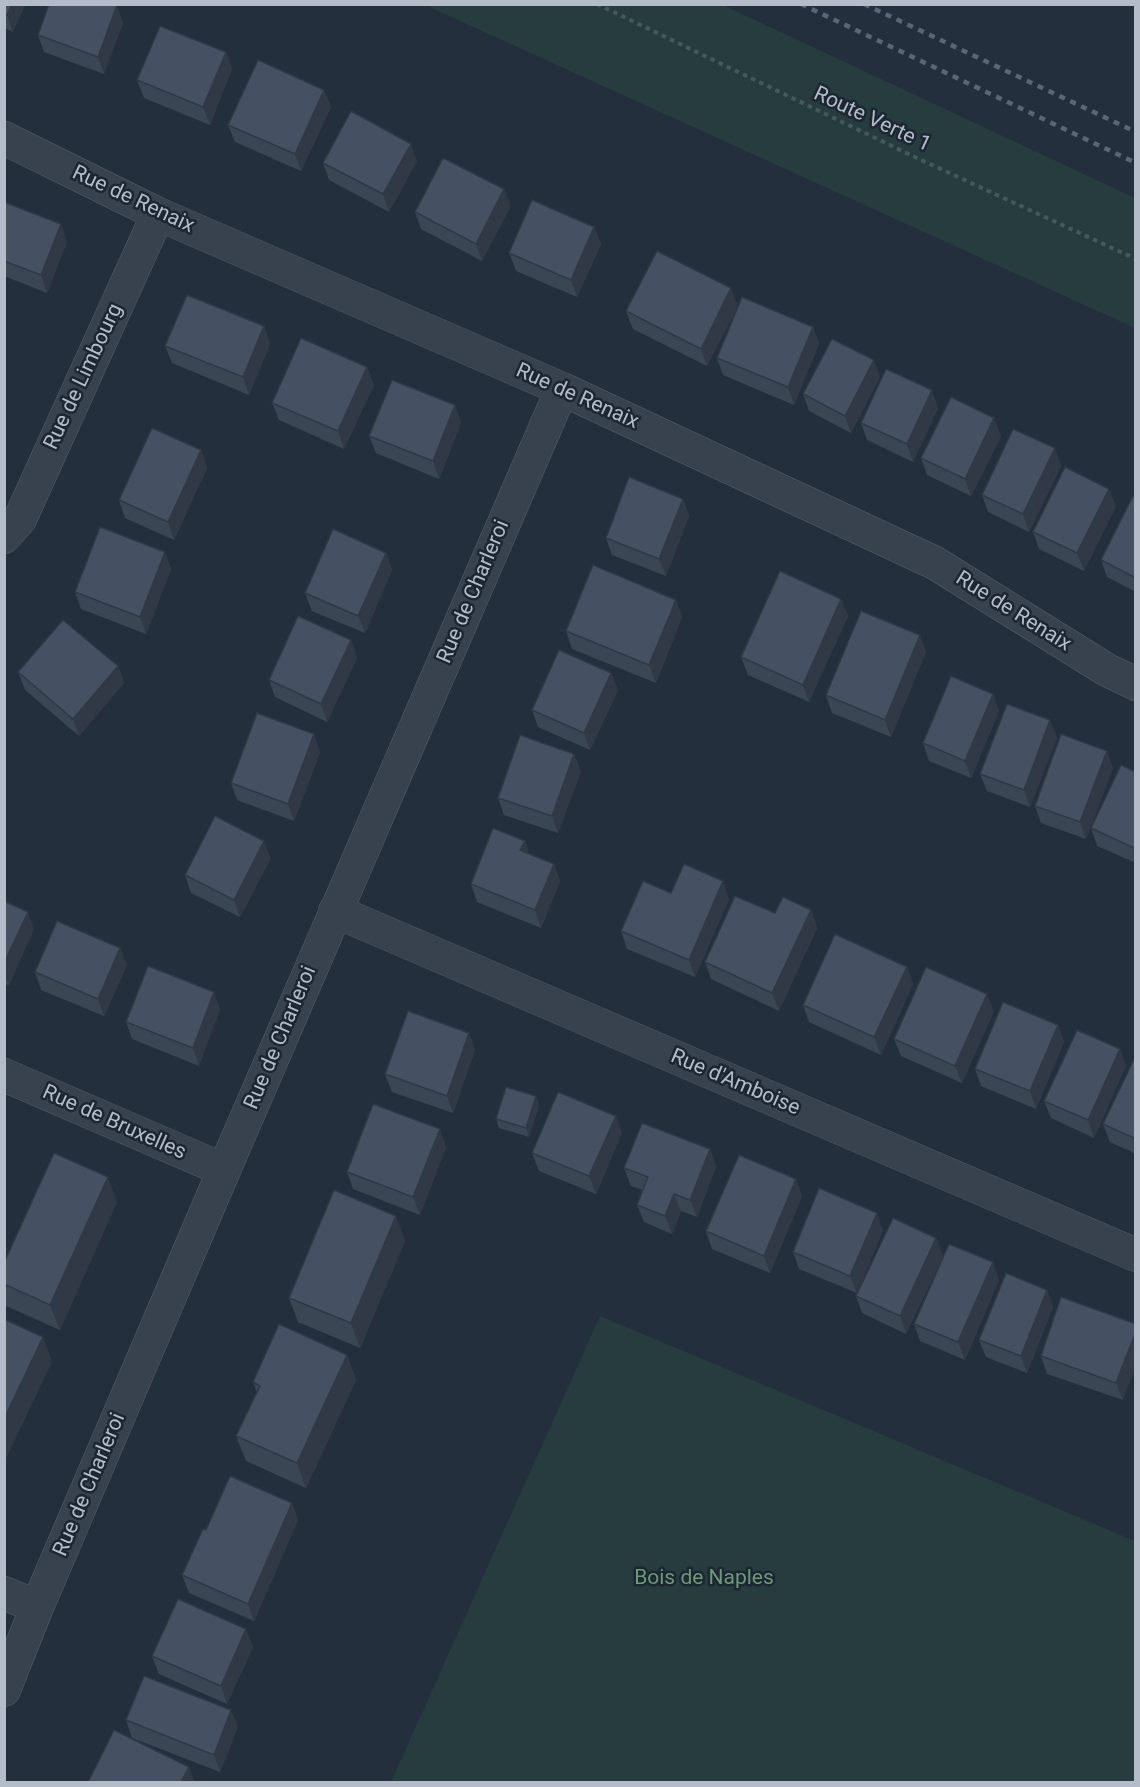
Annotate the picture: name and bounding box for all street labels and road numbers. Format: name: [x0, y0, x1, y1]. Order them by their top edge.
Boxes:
street label: Route Verte 1: [809, 82, 935, 158]
street label: Rue de Renaix: [68, 161, 198, 239]
street label: Rue de Limbourg: [39, 300, 129, 454]
street label: Rue de Renaix: [512, 359, 642, 435]
street label: Rue de Charleroi: [432, 517, 516, 667]
street label: Rue de Renaix: [950, 566, 1076, 658]
street label: Rue de Charleroi: [239, 963, 323, 1113]
street label: Rue d'Amboise: [667, 1044, 803, 1122]
street label: Rue de Bruxelles: [38, 1080, 190, 1166]
street label: Rue de Charleroi: [48, 1410, 132, 1560]

